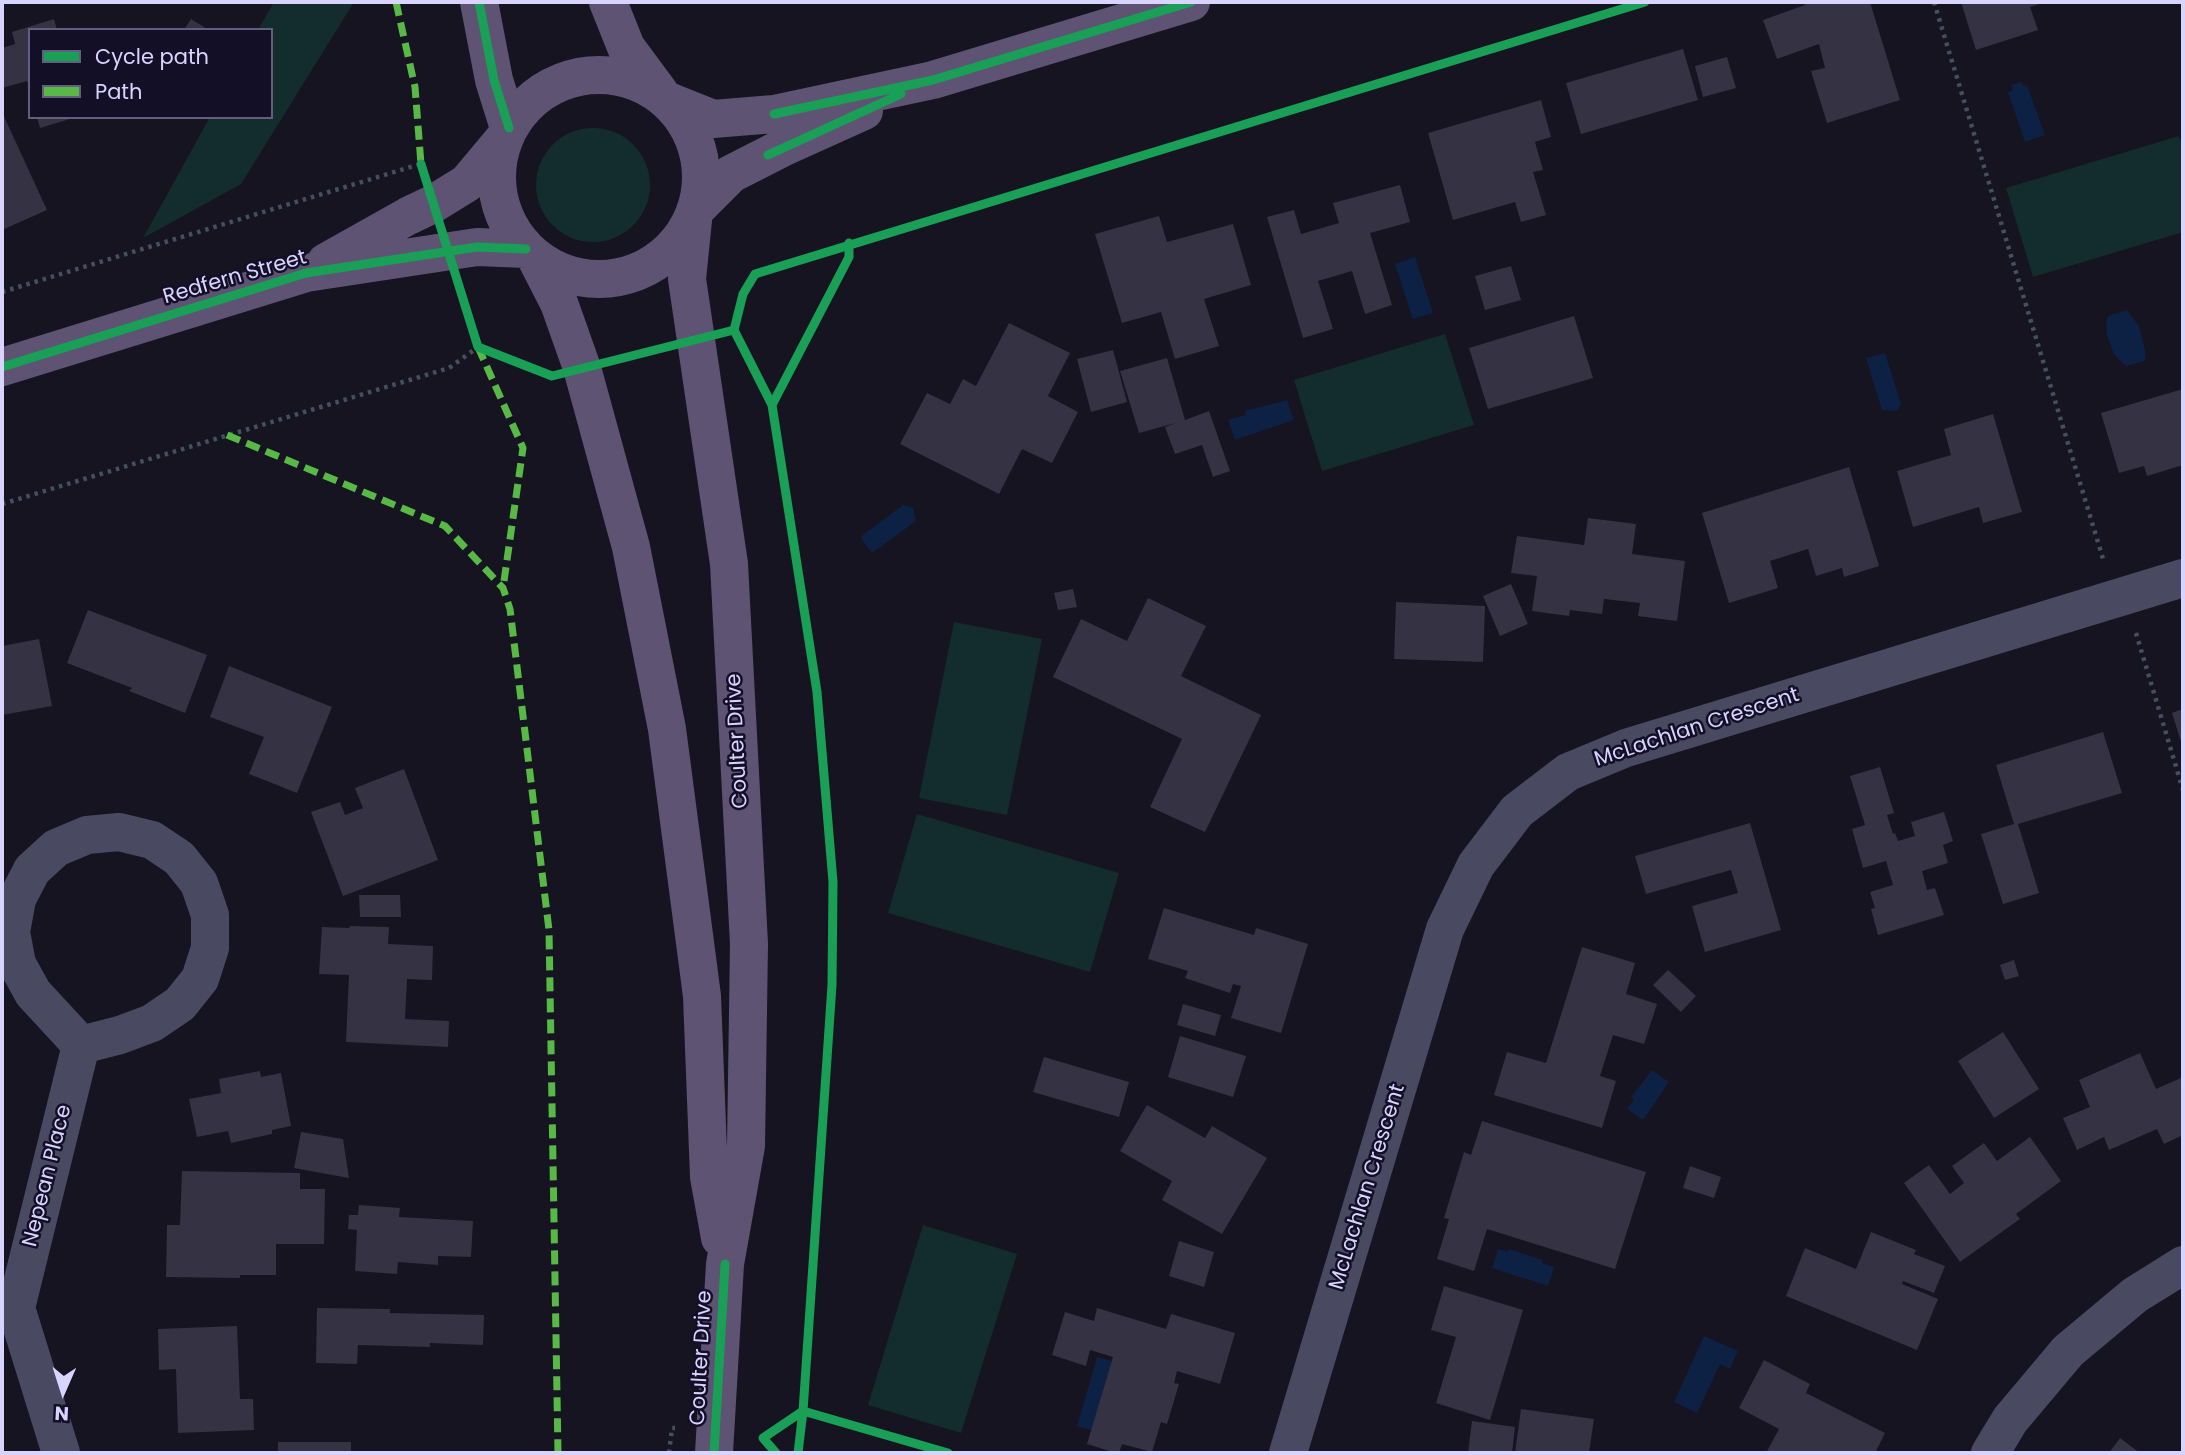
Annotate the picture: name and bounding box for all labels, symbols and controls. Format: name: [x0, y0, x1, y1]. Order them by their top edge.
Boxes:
legend: [28, 28, 273, 119]
text: Cycle path: [95, 42, 209, 71]
text: Path: [95, 77, 142, 106]
street label: Redfern Street: [160, 245, 310, 311]
street label: Coulter Drive: [722, 673, 754, 809]
street label: McLachlan Crescent: [1592, 683, 1802, 773]
street label: McLachlan Crescent: [1325, 1081, 1411, 1293]
street label: Nepean Place: [18, 1102, 78, 1250]
street label: Coulter Drive: [686, 1290, 718, 1426]
north arrow: [28, 1357, 98, 1427]
text: N: [54, 1400, 70, 1427]

